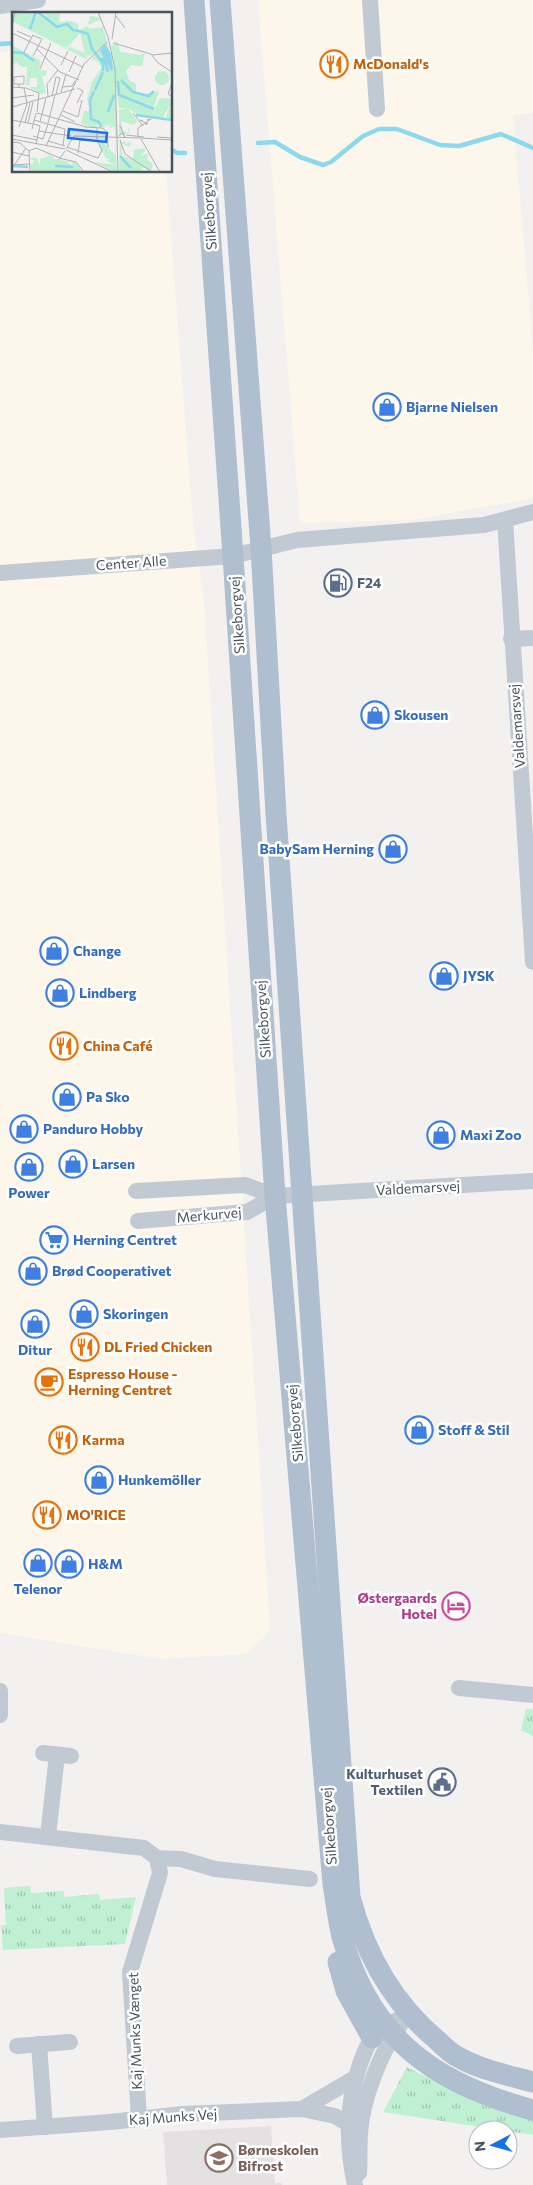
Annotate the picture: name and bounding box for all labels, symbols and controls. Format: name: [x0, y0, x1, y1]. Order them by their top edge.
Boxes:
inset map: [12, 12, 172, 172]
restaurant icon: McDonald's: [319, 49, 349, 79]
place label: McDonald's: [353, 55, 429, 72]
street label: Silkeborgvej: [197, 172, 220, 250]
shop icon: Bjarne Nielsen: [372, 392, 402, 422]
place label: Bjarne Nielsen: [406, 398, 498, 415]
street label: Center Alle: [95, 552, 167, 573]
fuel station icon: F24: [323, 568, 353, 598]
place label: F24: [357, 574, 382, 591]
street label: Silkeborgvej: [225, 576, 248, 654]
street label: Valdemarsvej: [505, 683, 528, 769]
shop icon: Skousen: [360, 700, 390, 730]
place label: Skousen: [394, 706, 448, 723]
shop icon: BabySam Herning: [378, 834, 408, 864]
place label: BabySam Herning: [259, 840, 374, 857]
shop icon: Change: [39, 936, 69, 966]
place label: Change: [73, 942, 121, 959]
shop icon: JYSK: [429, 961, 459, 991]
place label: JYSK: [463, 967, 495, 984]
shop icon: Lindberg: [45, 978, 75, 1008]
street label: Silkeborgvej: [251, 980, 274, 1058]
place label: Lindberg: [79, 984, 137, 1001]
restaurant icon: China Café: [49, 1031, 79, 1061]
place label: China Café: [83, 1037, 153, 1054]
shop icon: Pa Sko: [52, 1082, 82, 1112]
place label: Pa Sko: [86, 1088, 130, 1105]
shop icon: Panduro Hobby: [9, 1114, 39, 1144]
place label: Panduro Hobby: [43, 1120, 144, 1137]
shop icon: Maxi Zoo: [426, 1120, 456, 1150]
place label: Maxi Zoo: [460, 1126, 522, 1143]
shop icon: Larsen: [58, 1149, 88, 1179]
shop icon: Power: [14, 1152, 44, 1182]
place label: Larsen: [92, 1155, 135, 1172]
street label: Valdemarsvej: [375, 1177, 460, 1198]
place label: Power: [8, 1184, 50, 1201]
street label: Merkurvej: [176, 1203, 242, 1226]
supermarket icon: Herning Centret: [39, 1225, 69, 1255]
place label: Herning Centret: [73, 1231, 177, 1248]
shop icon: Brød Cooperativet: [18, 1256, 48, 1286]
place label: Brød Cooperativet: [52, 1262, 171, 1279]
shop icon: Skoringen: [69, 1299, 99, 1329]
place label: Skoringen: [103, 1305, 168, 1322]
shop icon: Ditur: [20, 1309, 50, 1339]
restaurant icon: DL Fried Chicken: [70, 1332, 100, 1362]
place label: DL Fried Chicken: [104, 1338, 212, 1355]
place label: Ditur: [18, 1341, 52, 1358]
place label: Espresso House - Herning Centret: [68, 1365, 177, 1398]
cafe icon: Espresso House - Herning Centret: [34, 1367, 64, 1397]
street label: Silkeborgvej: [283, 1384, 306, 1463]
shop icon: Stoff & Stil: [404, 1415, 434, 1445]
place label: Stoff & Stil: [438, 1421, 509, 1438]
restaurant icon: Karma: [48, 1425, 78, 1455]
place label: Karma: [82, 1431, 125, 1448]
shop icon: Hunkemöller: [84, 1465, 114, 1495]
place label: Hunkemöller: [118, 1471, 201, 1488]
restaurant icon: MO'RICE: [32, 1500, 62, 1530]
place label: MO'RICE: [66, 1506, 126, 1523]
shop icon: Telenor: [23, 1548, 53, 1578]
shop icon: H&M: [54, 1549, 84, 1579]
place label: H&M: [88, 1555, 123, 1572]
place label: Telenor: [14, 1580, 63, 1597]
place label: Østergaards Hotel: [357, 1589, 437, 1622]
hotel icon: Østergaards Hotel: [441, 1591, 471, 1621]
place label: Kulturhuset Textilen: [346, 1765, 423, 1798]
public building icon: Kulturhuset Textilen: [427, 1767, 457, 1797]
street label: Silkeborgvej: [317, 1787, 340, 1865]
street label: Kaj Munks Vænget: [124, 1972, 145, 2090]
street label: Kaj Munks Vej: [128, 2105, 218, 2128]
north arrow: [468, 2120, 518, 2170]
text: N: [471, 2140, 489, 2153]
place label: Børneskolen Bifrost: [238, 2141, 319, 2174]
school or university icon: Børneskolen Bifrost: [204, 2143, 234, 2173]

